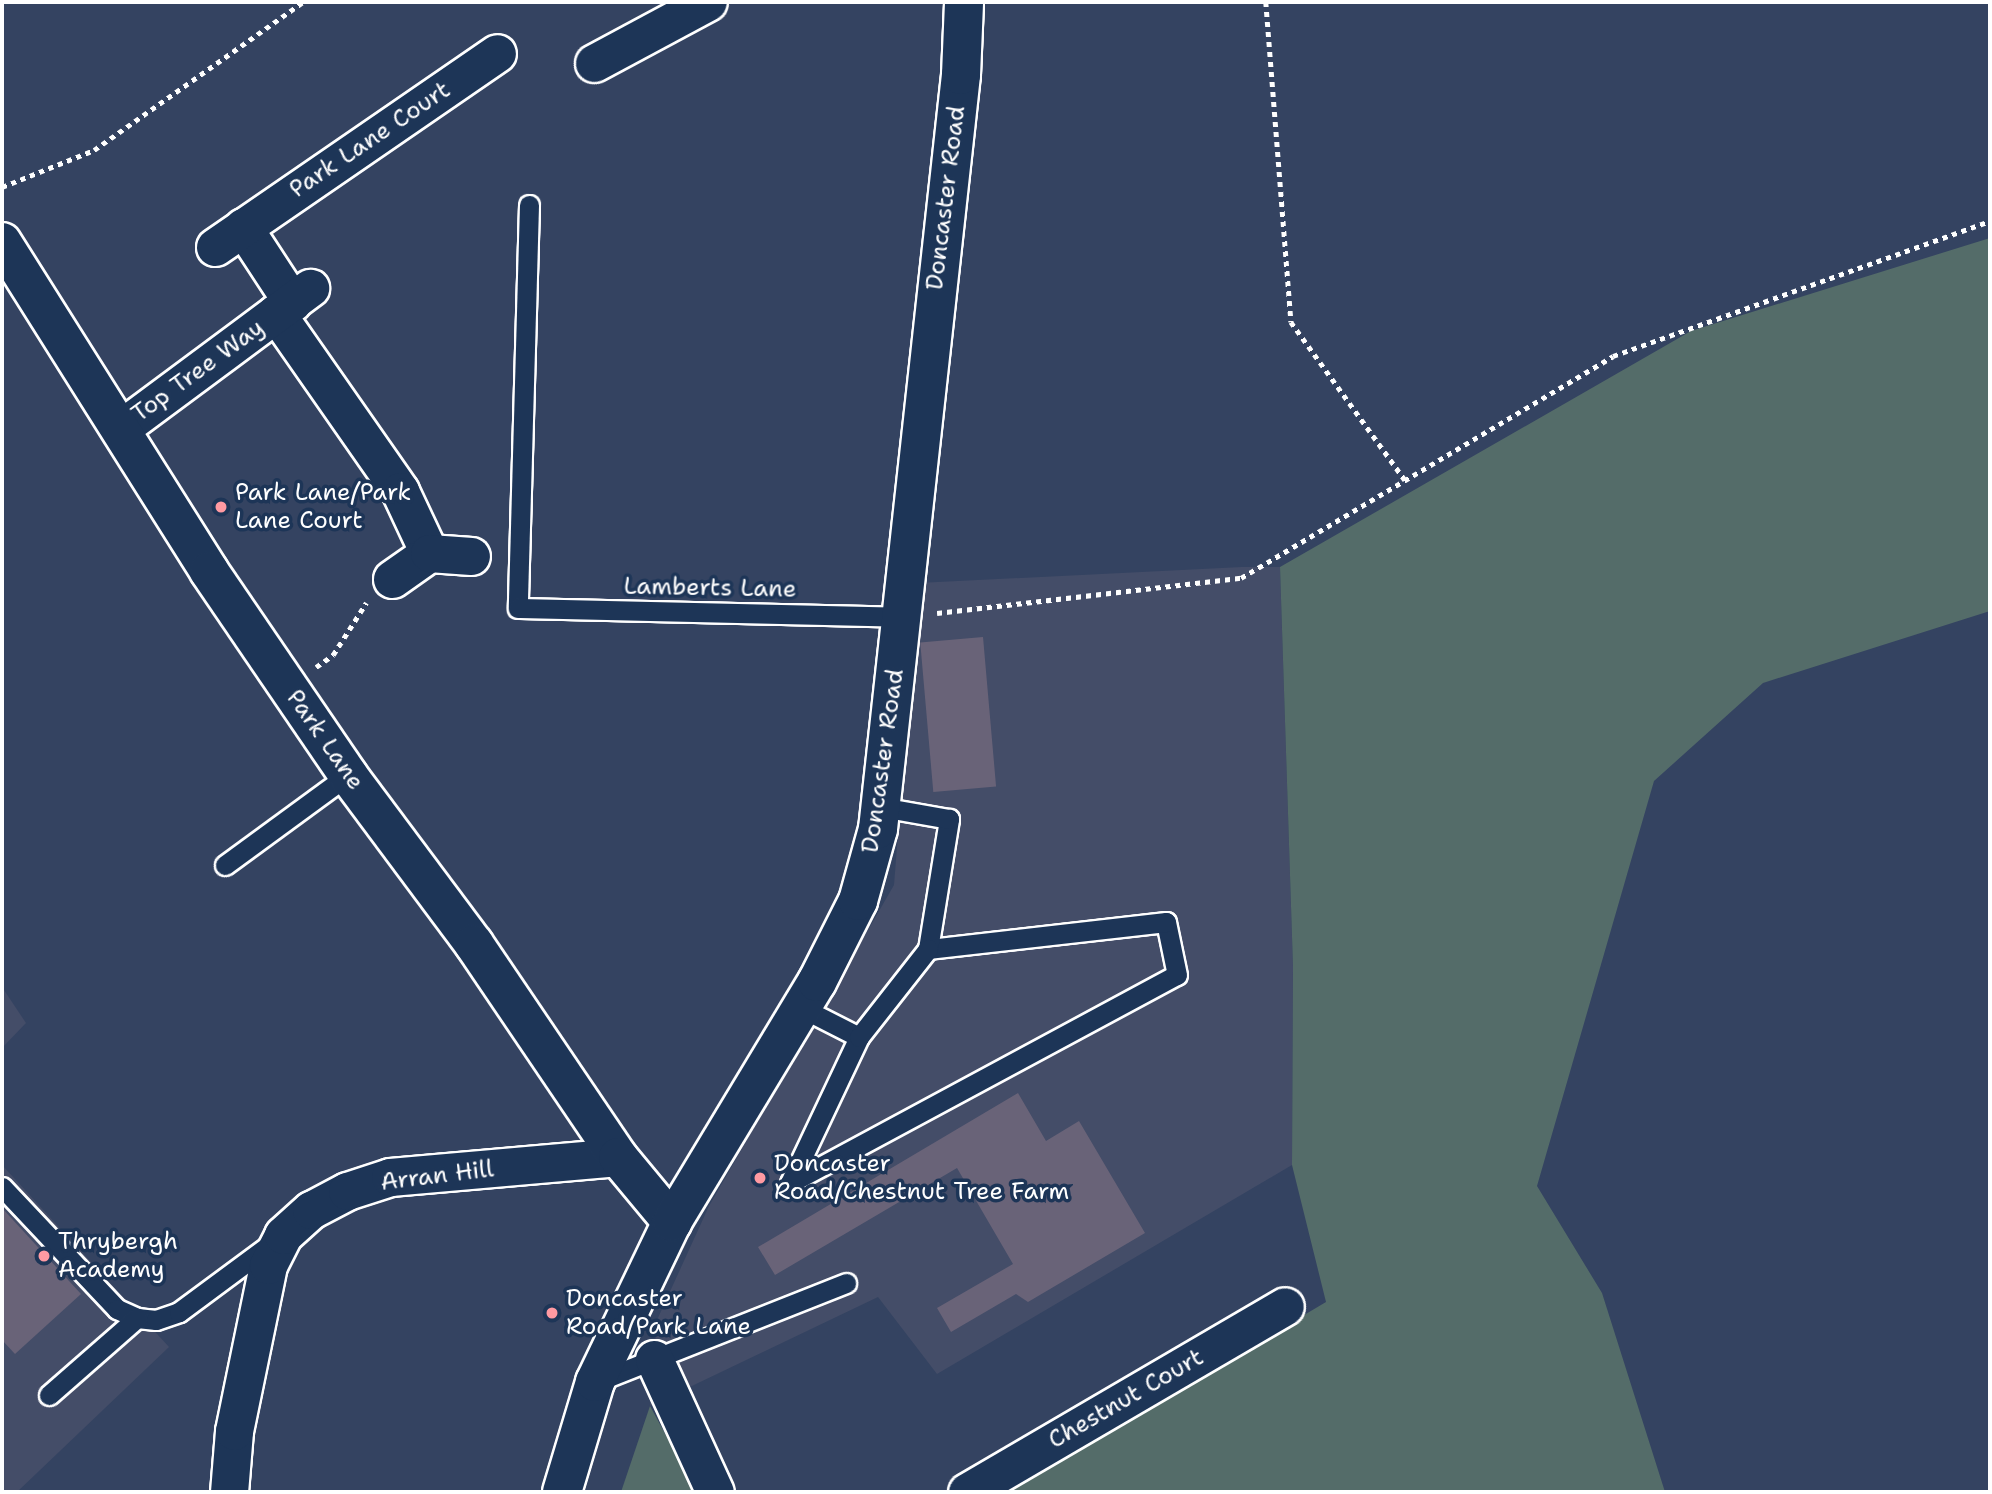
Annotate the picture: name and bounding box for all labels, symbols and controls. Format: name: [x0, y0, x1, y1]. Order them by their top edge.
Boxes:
street label: Park Lane Court: [284, 76, 456, 204]
street label: Doncaster Road: [920, 104, 972, 292]
street label: Top Tree Way: [126, 313, 270, 429]
place label: Park Lane/Park Lane Court: [235, 479, 411, 535]
marker: Park Lane/Park Lane Court: [213, 499, 229, 515]
street label: Lamberts Lane: [623, 572, 797, 604]
street label: Doncaster Road: [856, 667, 910, 855]
street label: Park Lane: [280, 684, 370, 796]
place label: Doncaster Road/Chestnut Tree Farm: [774, 1150, 1069, 1206]
street label: Arran Hill: [379, 1155, 495, 1197]
marker: Doncaster Road/Chestnut Tree Farm: [752, 1170, 768, 1186]
place label: Thrybergh Academy: [58, 1228, 178, 1284]
marker: Thrybergh Academy: [36, 1248, 52, 1264]
place label: Doncaster Road/Park Lane: [566, 1285, 751, 1341]
marker: Doncaster Road/Park Lane: [544, 1305, 560, 1321]
street label: Chestnut Court: [1043, 1343, 1209, 1455]

